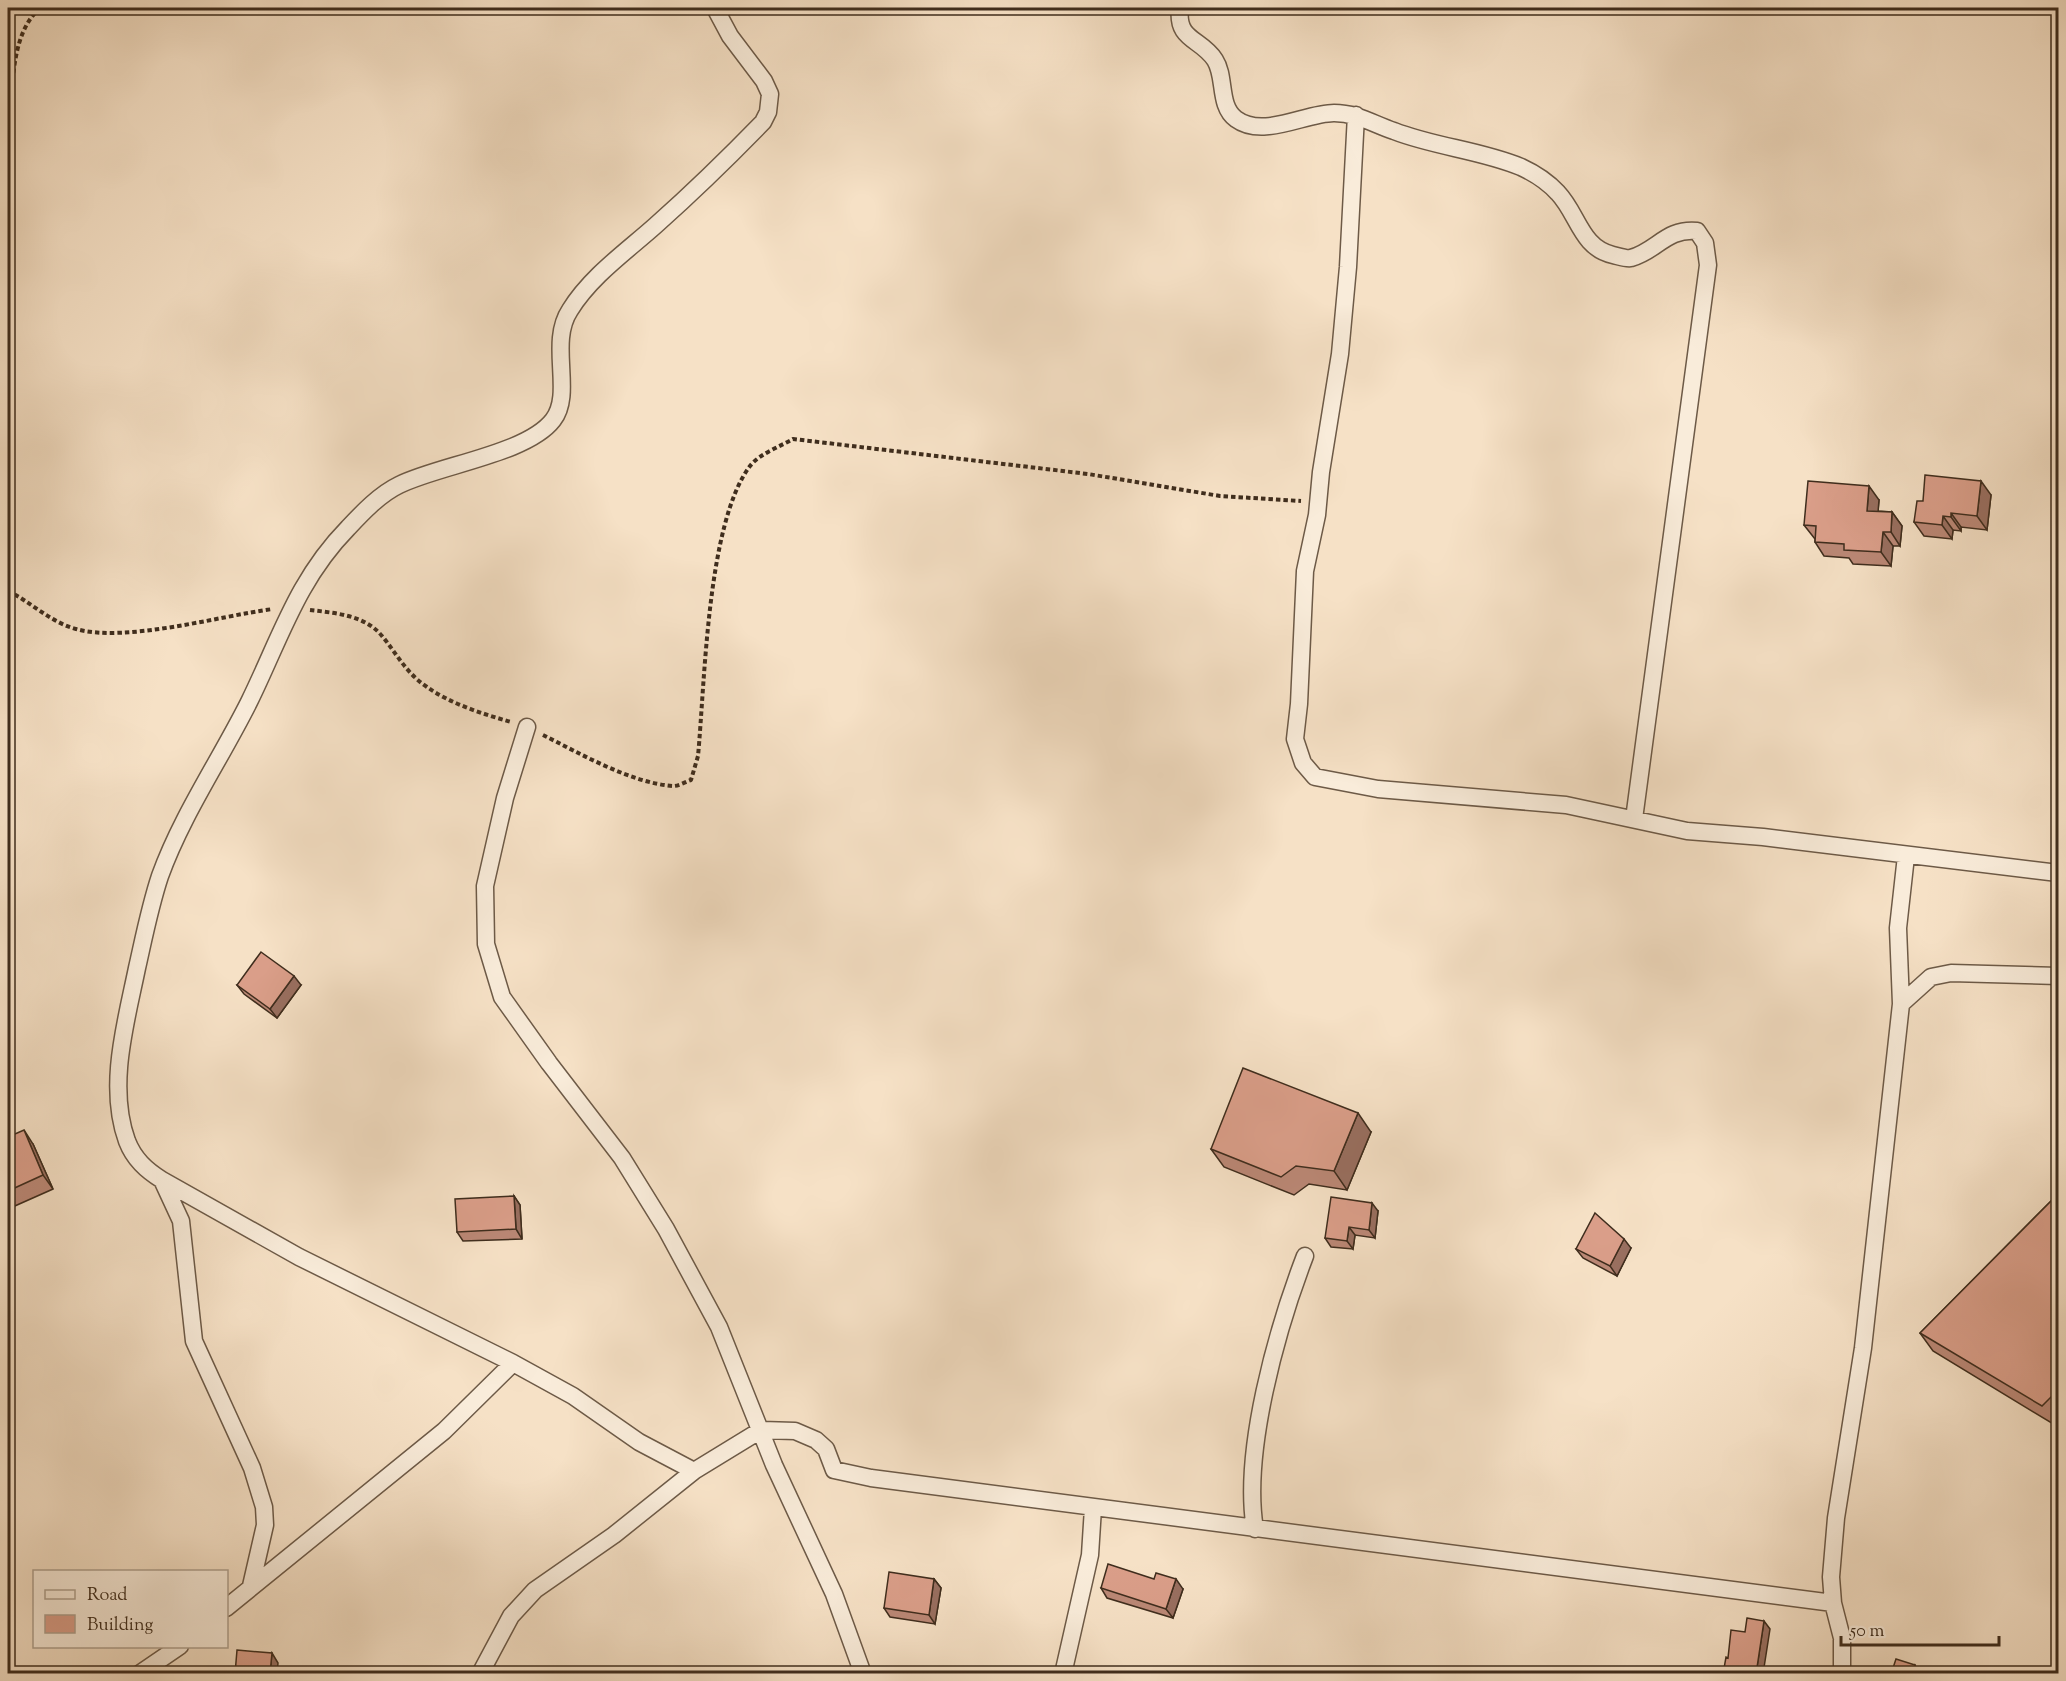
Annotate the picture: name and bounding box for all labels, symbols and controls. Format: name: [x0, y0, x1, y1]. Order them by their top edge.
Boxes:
legend: [33, 1570, 228, 1648]
text: Road: [87, 1583, 127, 1609]
scale bar: [1841, 1609, 1998, 1647]
text: Building: [87, 1613, 153, 1639]
text: 50 m: [1849, 1619, 1885, 1645]

